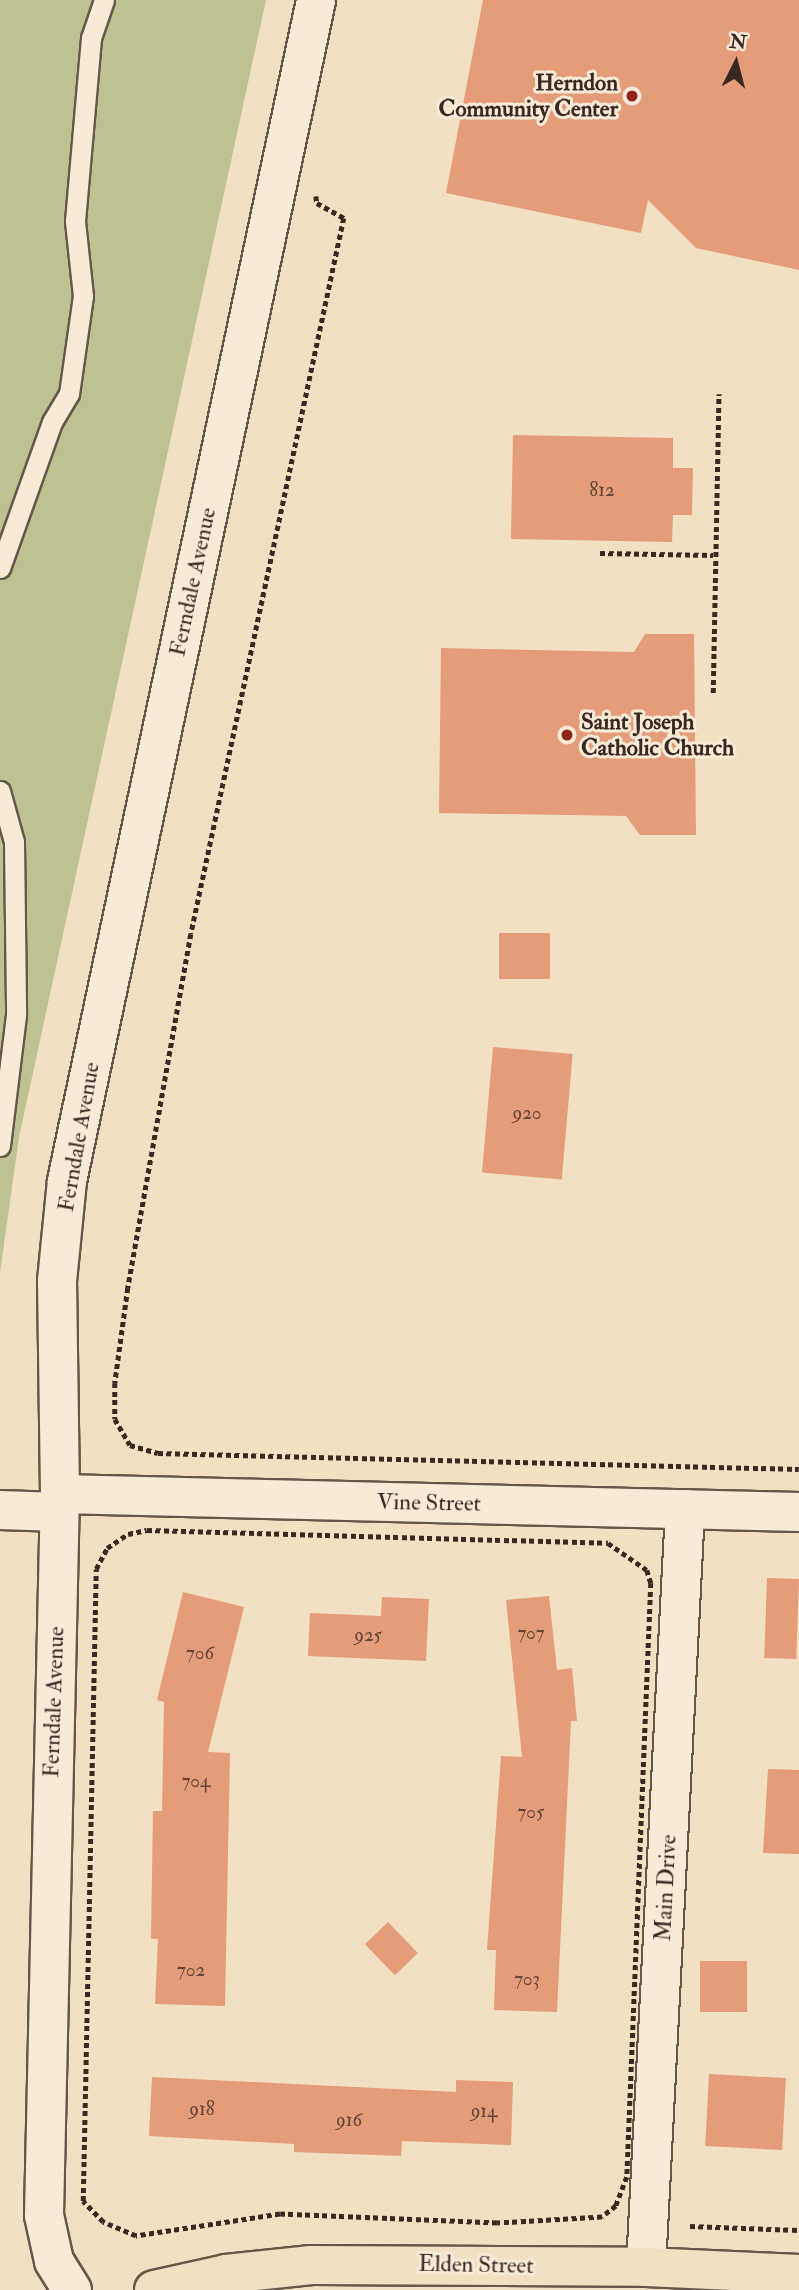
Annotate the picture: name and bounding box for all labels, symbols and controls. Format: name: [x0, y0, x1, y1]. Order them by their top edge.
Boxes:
north arrow: [701, 28, 771, 98]
text: N: [728, 29, 748, 55]
place label: Herndon Community Center: [439, 69, 618, 123]
marker: Herndon Community Center: [624, 88, 640, 104]
house number: 812: [589, 480, 615, 502]
street label: Ferndale Avenue: [164, 505, 222, 659]
place label: Saint Joseph Catholic Church: [581, 708, 734, 762]
marker: Saint Joseph Catholic Church: [559, 727, 575, 743]
street label: Ferndale Avenue: [52, 1060, 106, 1214]
house number: 920: [512, 1103, 542, 1125]
street label: Vine Street: [377, 1488, 481, 1518]
house number: 707: [517, 1623, 545, 1645]
house number: 925: [354, 1625, 382, 1647]
street label: Ferndale Avenue: [38, 1626, 70, 1778]
house number: 706: [186, 1643, 214, 1665]
house number: 704: [182, 1771, 210, 1793]
house number: 705: [518, 1802, 544, 1824]
street label: Main Drive: [649, 1834, 683, 1942]
house number: 702: [177, 1960, 205, 1982]
house number: 703: [514, 1969, 540, 1991]
house number: 918: [189, 2099, 215, 2121]
house number: 914: [471, 2101, 497, 2123]
house number: 916: [336, 2110, 362, 2132]
street label: Elden Street: [418, 2250, 534, 2280]

